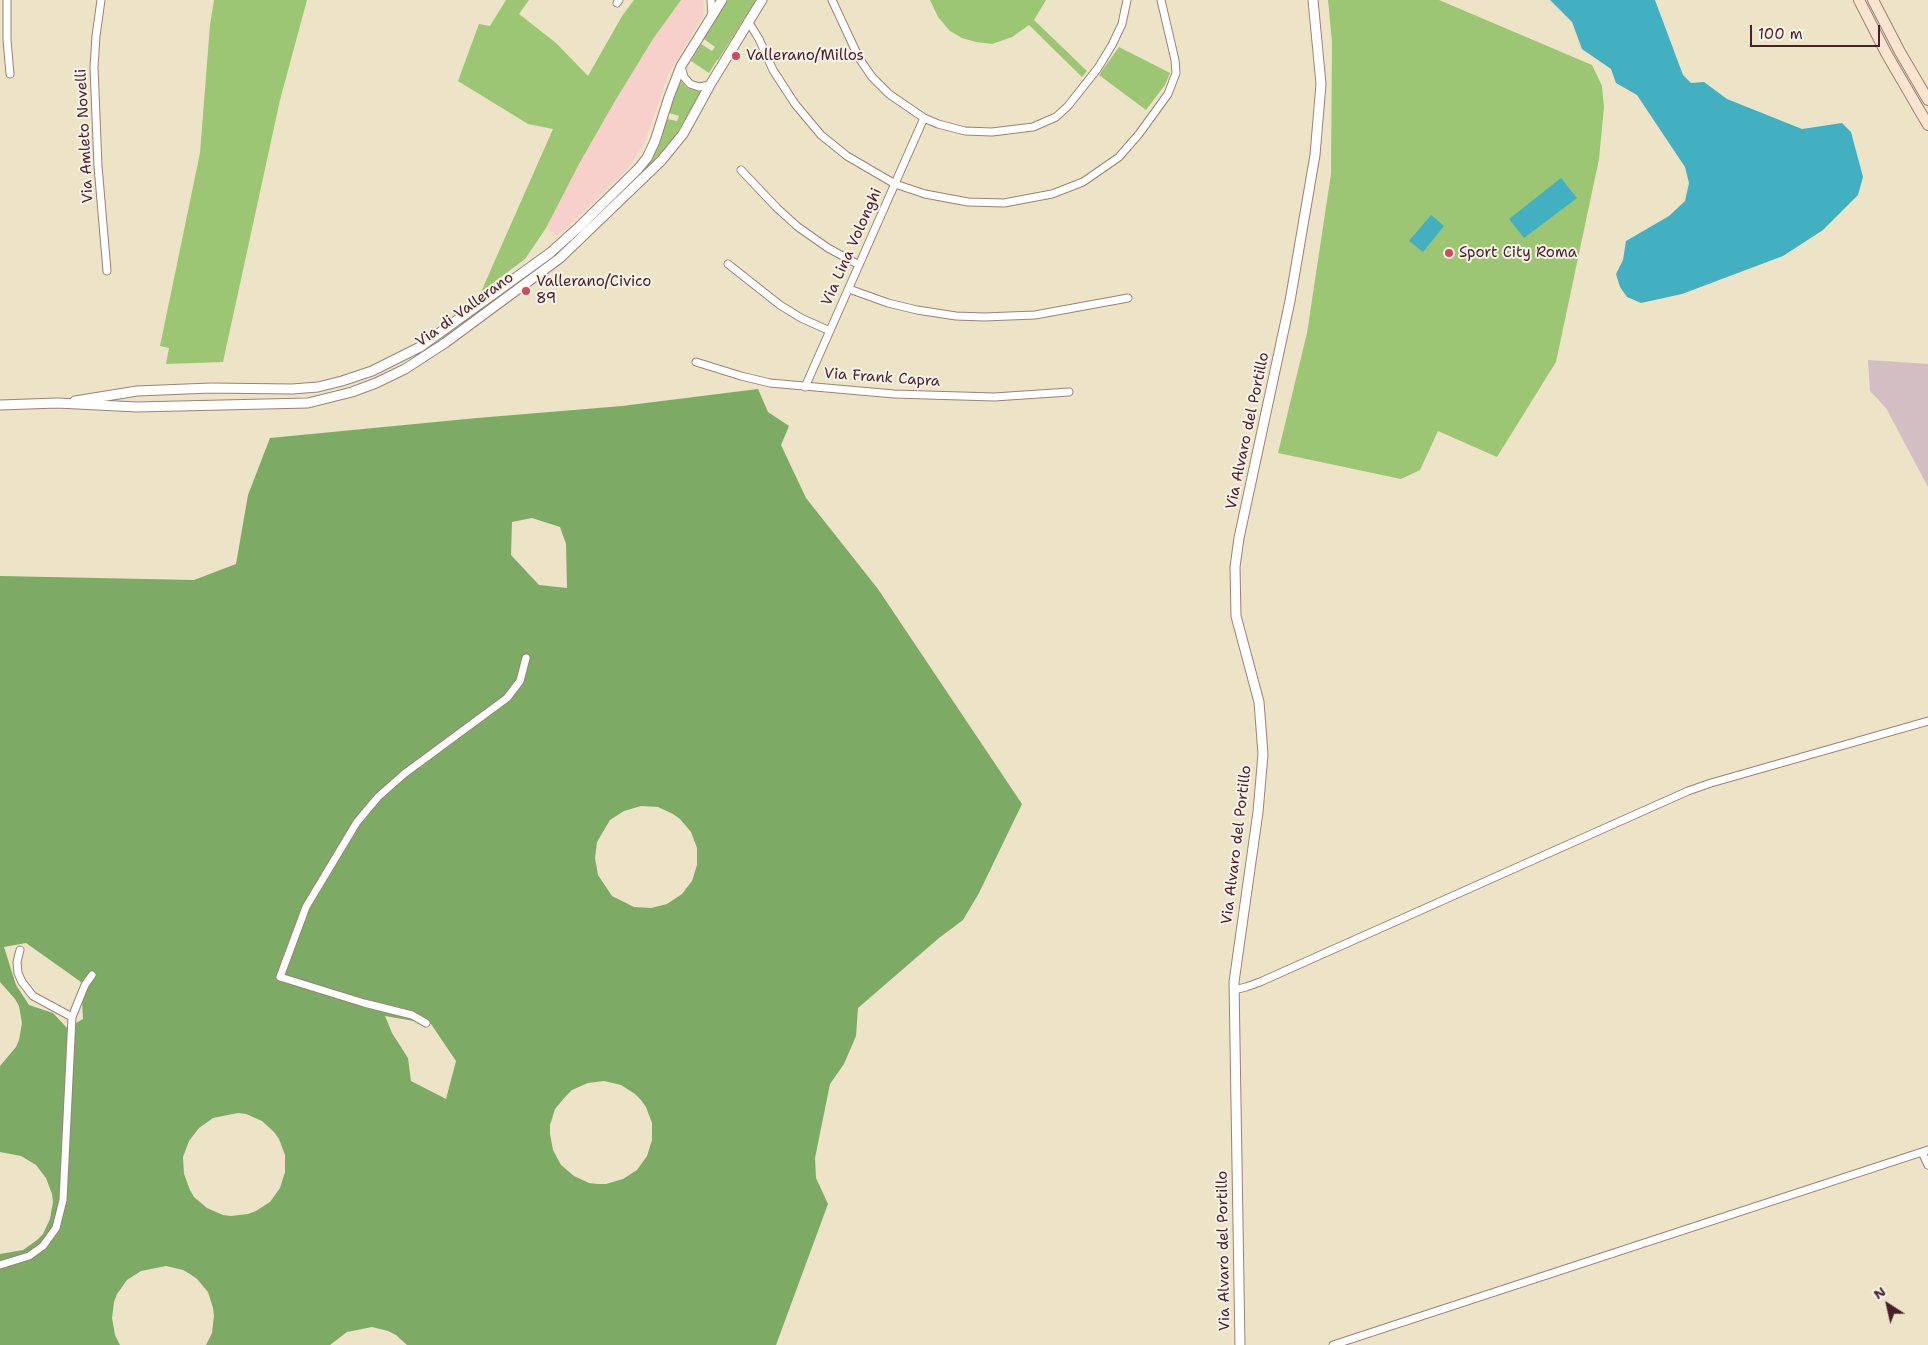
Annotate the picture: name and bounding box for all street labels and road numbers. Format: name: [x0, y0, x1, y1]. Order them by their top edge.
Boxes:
street label: Via Amleto Novelli: [72, 68, 98, 204]
street label: Via Lina Volonghi: [818, 185, 886, 309]
street label: Via di Vallerano: [413, 269, 517, 351]
street label: Via Alvaro del Portillo: [1223, 351, 1273, 511]
street label: Via Frank Capra: [823, 365, 941, 391]
street label: Via Alvaro del Portillo: [1218, 764, 1256, 926]
street label: Via Alvaro del Portillo: [1214, 1171, 1234, 1331]

